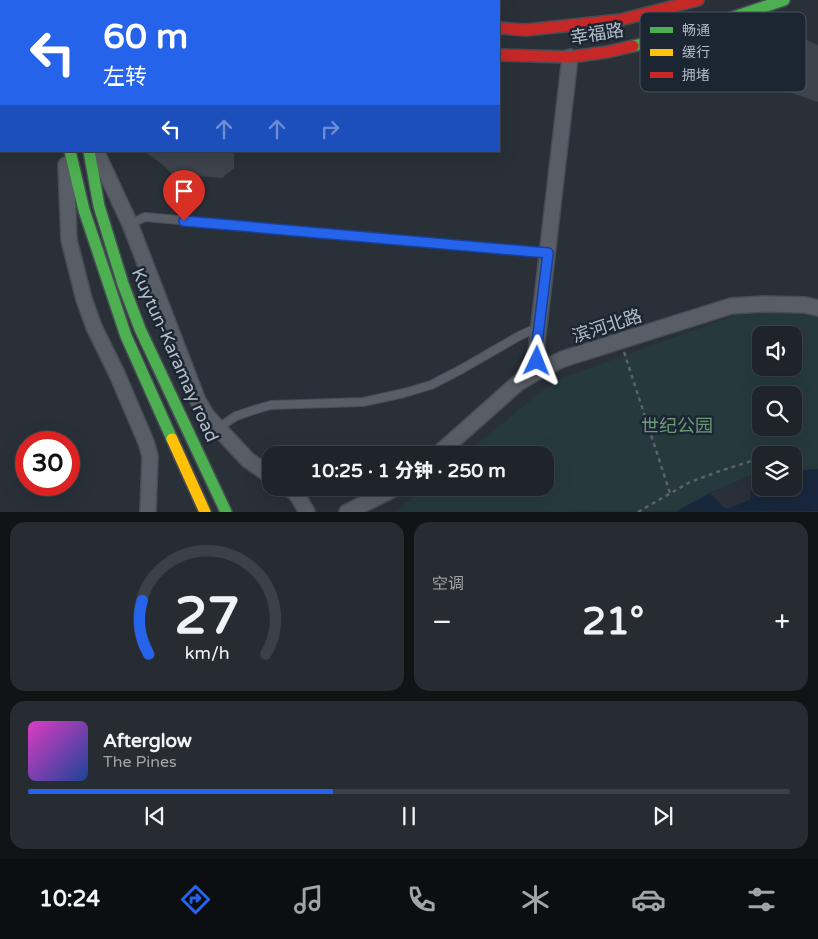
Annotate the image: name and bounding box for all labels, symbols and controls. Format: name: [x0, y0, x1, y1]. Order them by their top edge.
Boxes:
legend: [640, 12, 806, 92]
text: 60 m: [103, 16, 188, 58]
street label: 幸福路: [569, 19, 625, 49]
icon: left: [20, 20, 85, 85]
text: 畅通: [682, 22, 710, 39]
text: 缓行: [682, 44, 710, 61]
text: 左转: [103, 64, 147, 90]
text: 拥堵: [682, 67, 710, 84]
icon: left: [157, 115, 185, 143]
icon: ahead: [210, 115, 238, 143]
icon: ahead: [263, 115, 291, 143]
icon: right: [316, 115, 344, 143]
pin: [163, 170, 205, 221]
icon: arrive: [170, 177, 198, 205]
street label: Kuytun-Karamay road: [127, 265, 223, 445]
street label: 滨河北路: [569, 304, 645, 348]
map controls: [752, 326, 802, 496]
button: sound: [752, 326, 802, 376]
position arrow: [510, 334, 562, 386]
button: search: [752, 386, 802, 436]
park label: 世纪公园: [641, 415, 713, 437]
speed limit sign: 30: [15, 431, 80, 496]
button: layers: [752, 446, 802, 496]
text: 10:25 · 1 分钟 · 250 m: [310, 460, 506, 482]
text: 空调: [432, 574, 464, 594]
text: 27: [174, 585, 240, 648]
text: 21°: [582, 599, 644, 645]
text: −: [432, 605, 452, 639]
text: +: [774, 605, 790, 639]
text: km/h: [185, 643, 229, 664]
text: Afterglow: [103, 730, 192, 752]
text: The Pines: [103, 752, 177, 772]
icon: previous: [141, 802, 169, 830]
icon: pause: [395, 802, 423, 830]
icon: next: [649, 802, 677, 830]
icon: directions: [178, 882, 213, 917]
icon: music: [291, 882, 326, 917]
icon: phone: [404, 882, 439, 917]
icon: climate: [518, 882, 553, 917]
icon: car: [631, 882, 666, 917]
icon: filters: [744, 882, 779, 917]
text: 10:24: [39, 886, 100, 912]

